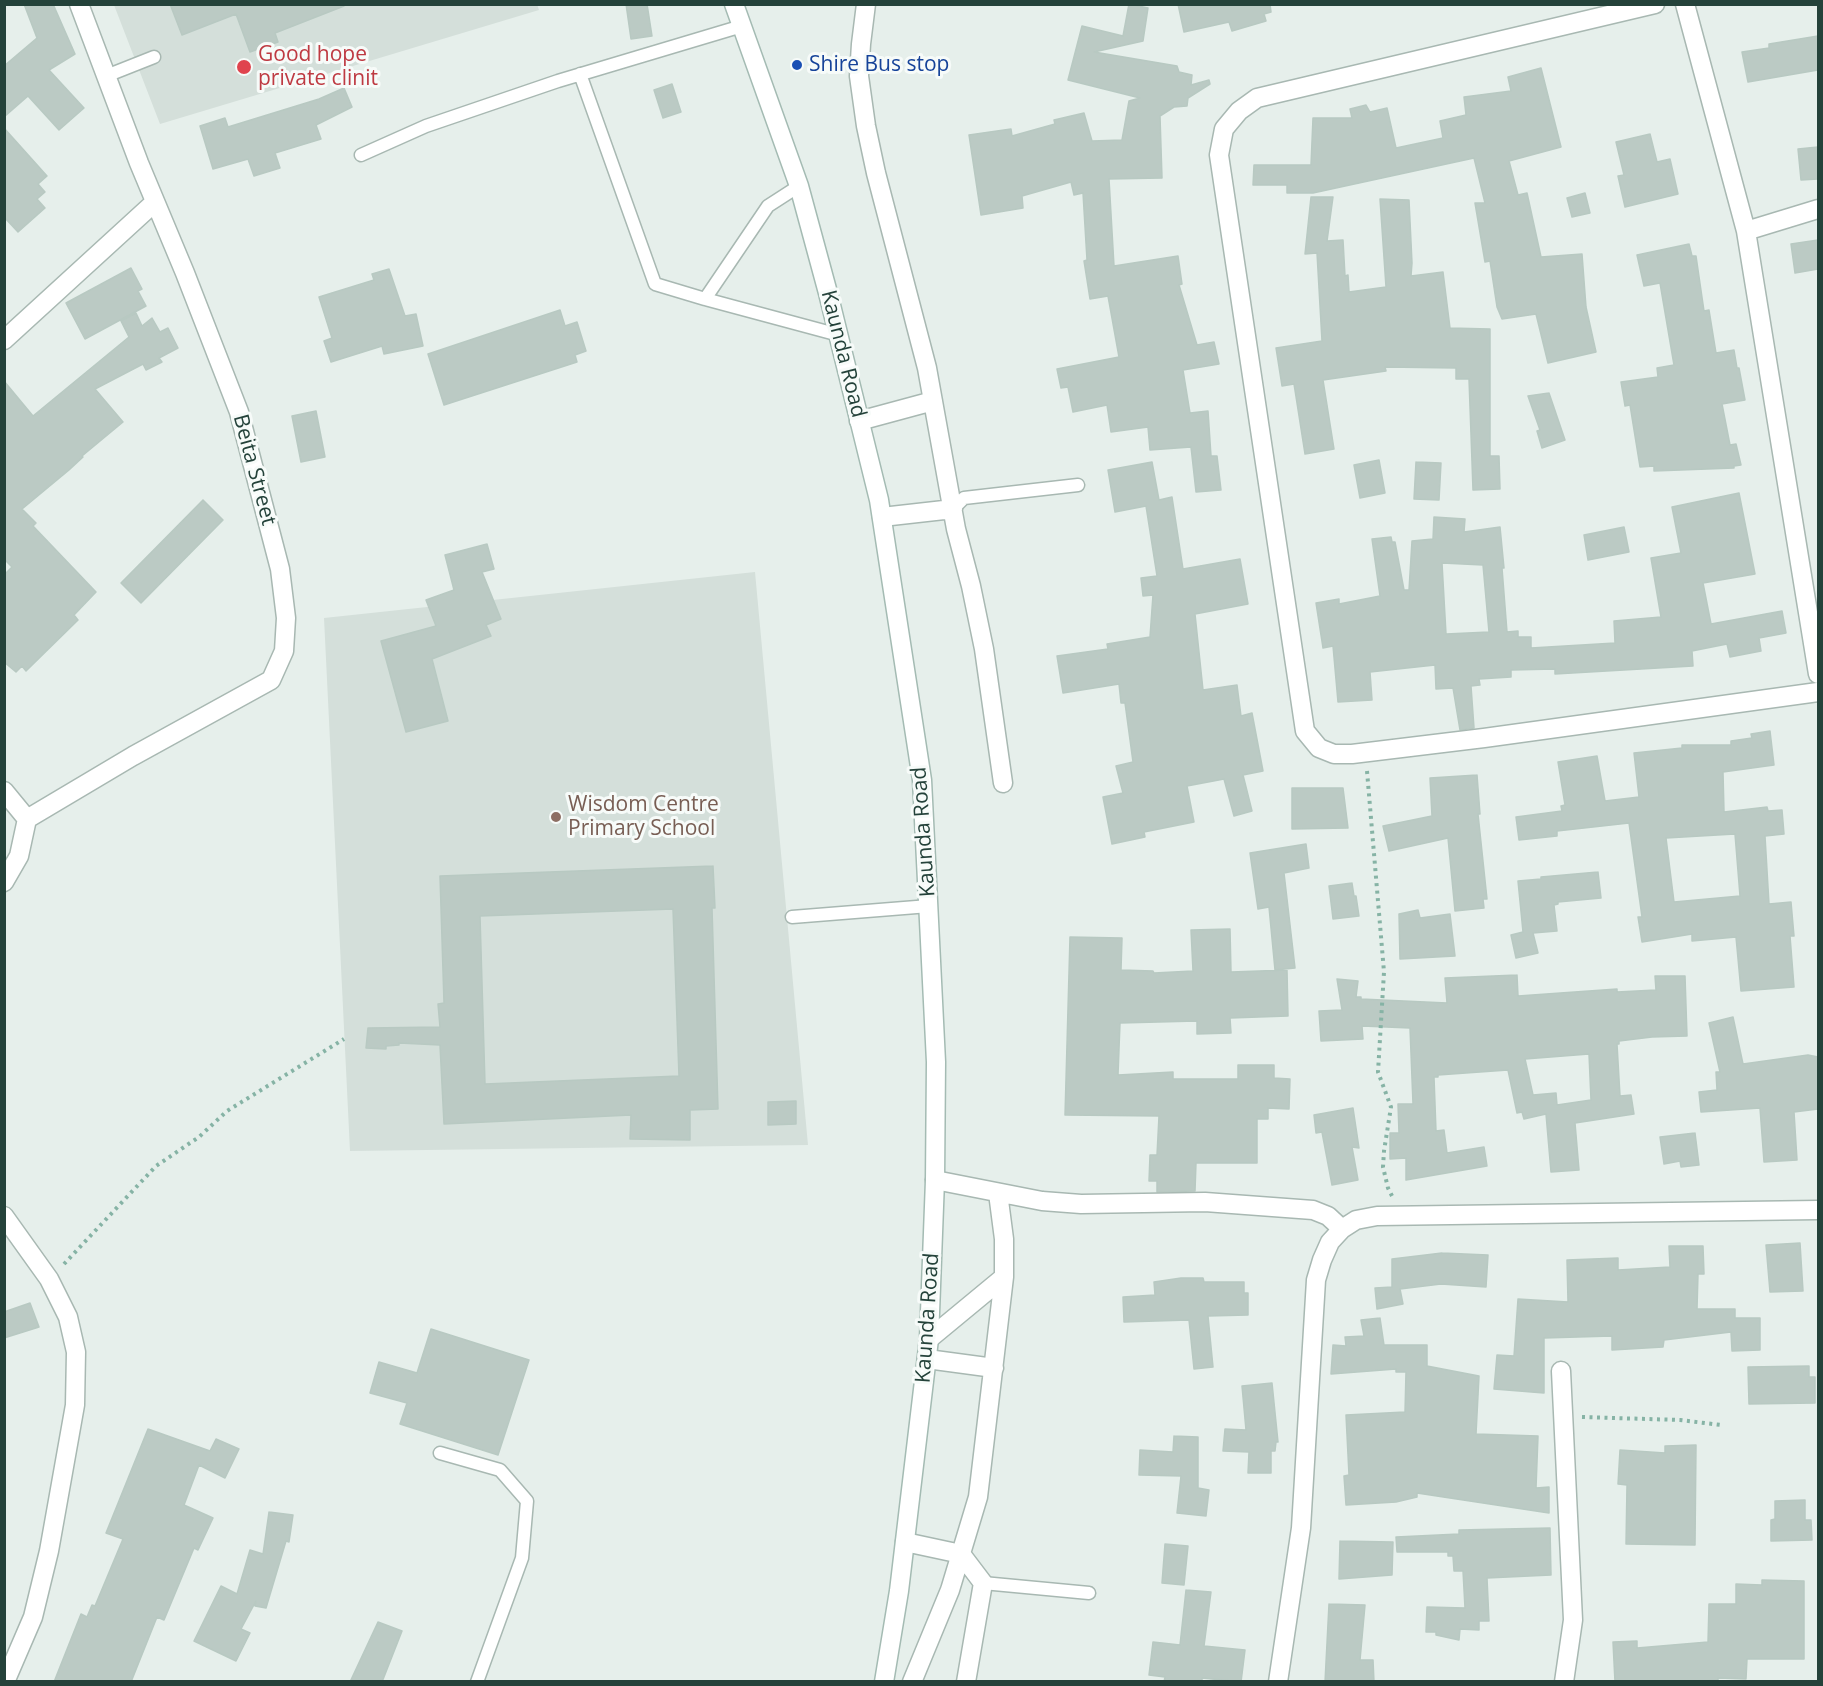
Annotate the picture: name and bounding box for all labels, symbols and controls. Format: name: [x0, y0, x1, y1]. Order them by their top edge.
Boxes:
place label: Good hope private clinit: [258, 42, 378, 92]
place label: Shire Bus stop: [809, 52, 949, 78]
marker: Good hope private clinit: [235, 58, 253, 76]
marker: Shire Bus stop: [790, 58, 804, 72]
street label: Kaunda Road: [815, 288, 871, 420]
street label: Beita Street: [227, 412, 281, 528]
street label: Kaunda Road: [907, 766, 941, 898]
place label: Wisdom Centre Primary School: [568, 792, 719, 842]
marker: Wisdom Centre Primary School: [549, 810, 563, 824]
street label: Kaunda Road: [911, 1252, 945, 1384]

